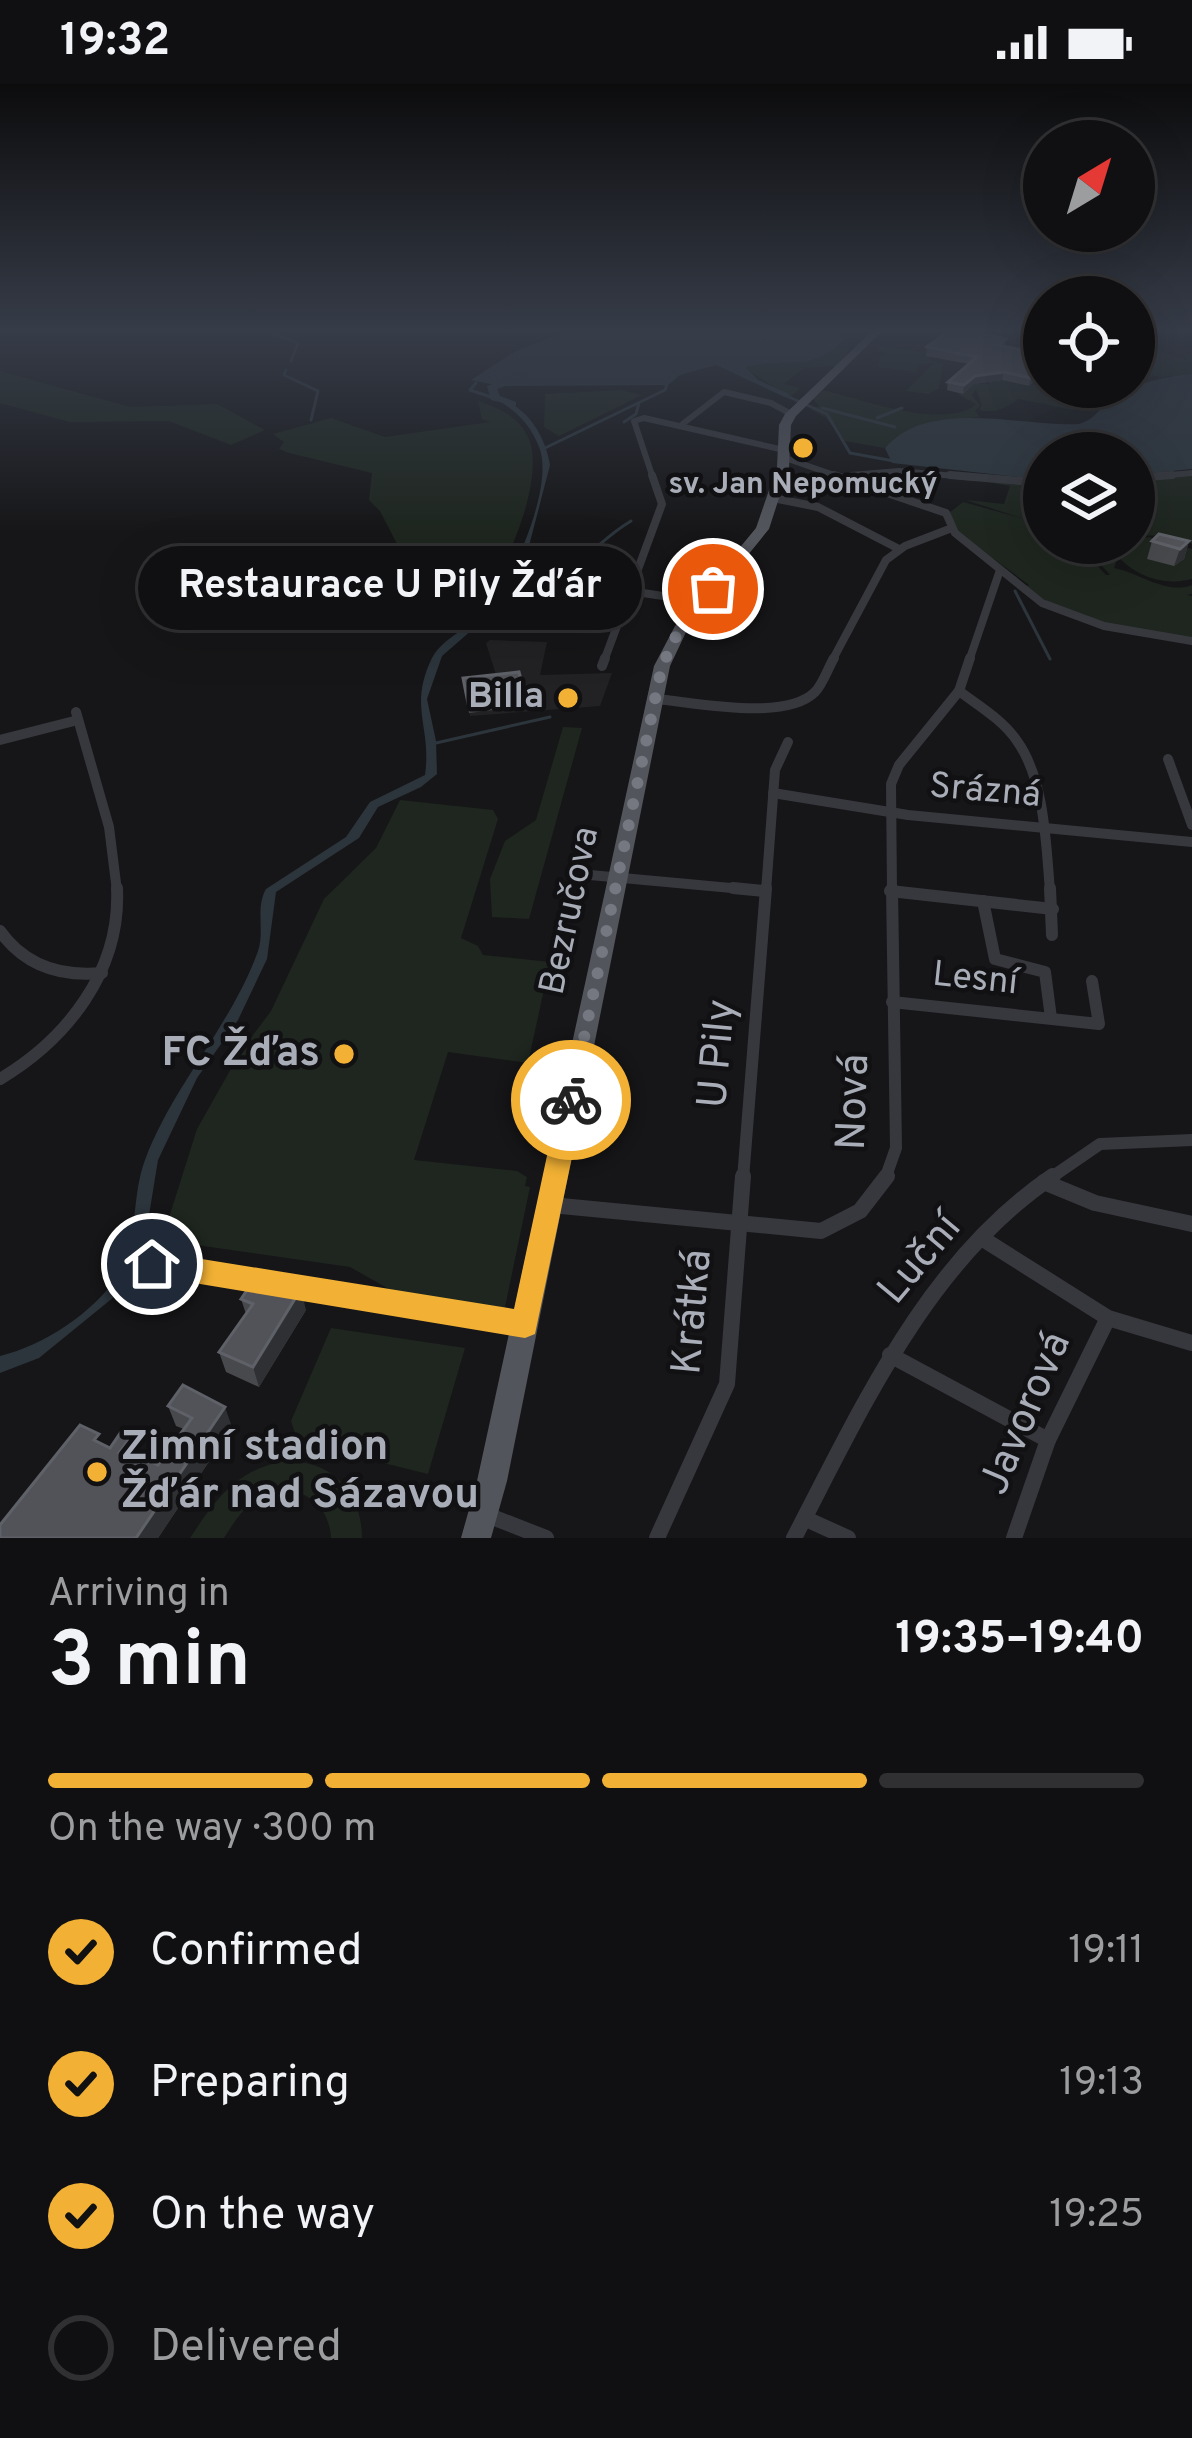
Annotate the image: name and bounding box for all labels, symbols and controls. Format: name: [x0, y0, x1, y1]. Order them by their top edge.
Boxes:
text: 19:32: [60, 14, 170, 71]
north arrow: [1023, 120, 1155, 252]
map controls: [1023, 120, 1155, 564]
button: locate: [1023, 276, 1155, 408]
button: layers: [1023, 432, 1155, 564]
marker: sv. Jan Nepomucký: [790, 435, 816, 461]
place label: sv. Jan Nepomucký: [669, 467, 937, 504]
pin: [662, 538, 764, 640]
callout: Restaurace U Pily Žďár: [137, 547, 641, 631]
icon: bag: [680, 556, 746, 622]
text: Restaurace U Pily Žďár: [178, 563, 602, 612]
place label: Billa: [468, 675, 544, 721]
marker: Billa: [555, 685, 581, 711]
street label: Srázná: [927, 764, 1043, 820]
street label: Bezručova: [531, 823, 611, 999]
street label: Lesní: [930, 953, 1023, 1008]
street label: U Pily: [688, 997, 750, 1111]
place label: FC Žďas: [162, 1026, 320, 1081]
courier: [511, 1040, 631, 1160]
marker: FC Žďas: [331, 1041, 357, 1067]
street label: Nová: [827, 1053, 883, 1151]
icon: bike: [538, 1067, 604, 1133]
street label: Luční: [868, 1201, 977, 1317]
pin: [101, 1213, 203, 1315]
icon: home: [119, 1231, 185, 1297]
street label: Krátká: [662, 1247, 726, 1377]
street label: Javorová: [969, 1325, 1085, 1503]
place label: Zimní stadion Žďár nad Sázavou: [121, 1422, 479, 1523]
marker: Zimní stadion Žďár nad Sázavou: [84, 1459, 110, 1485]
text: Arriving in: [48, 1571, 230, 1620]
text: 19:35–19:40: [895, 1612, 1144, 1669]
text: 3 min: [48, 1615, 251, 1714]
text: On the way · 300 m: [48, 1806, 376, 1855]
icon: check: [48, 1919, 114, 1985]
text: Confirmed: [150, 1924, 362, 1981]
text: 19:11: [1068, 1928, 1144, 1977]
icon: check: [48, 2051, 114, 2117]
text: Preparing: [150, 2056, 350, 2113]
text: 19:13: [1059, 2060, 1144, 2109]
icon: check: [48, 2183, 114, 2249]
text: On the way: [150, 2188, 375, 2245]
text: 19:25: [1049, 2192, 1144, 2241]
text: Delivered: [150, 2320, 342, 2377]

